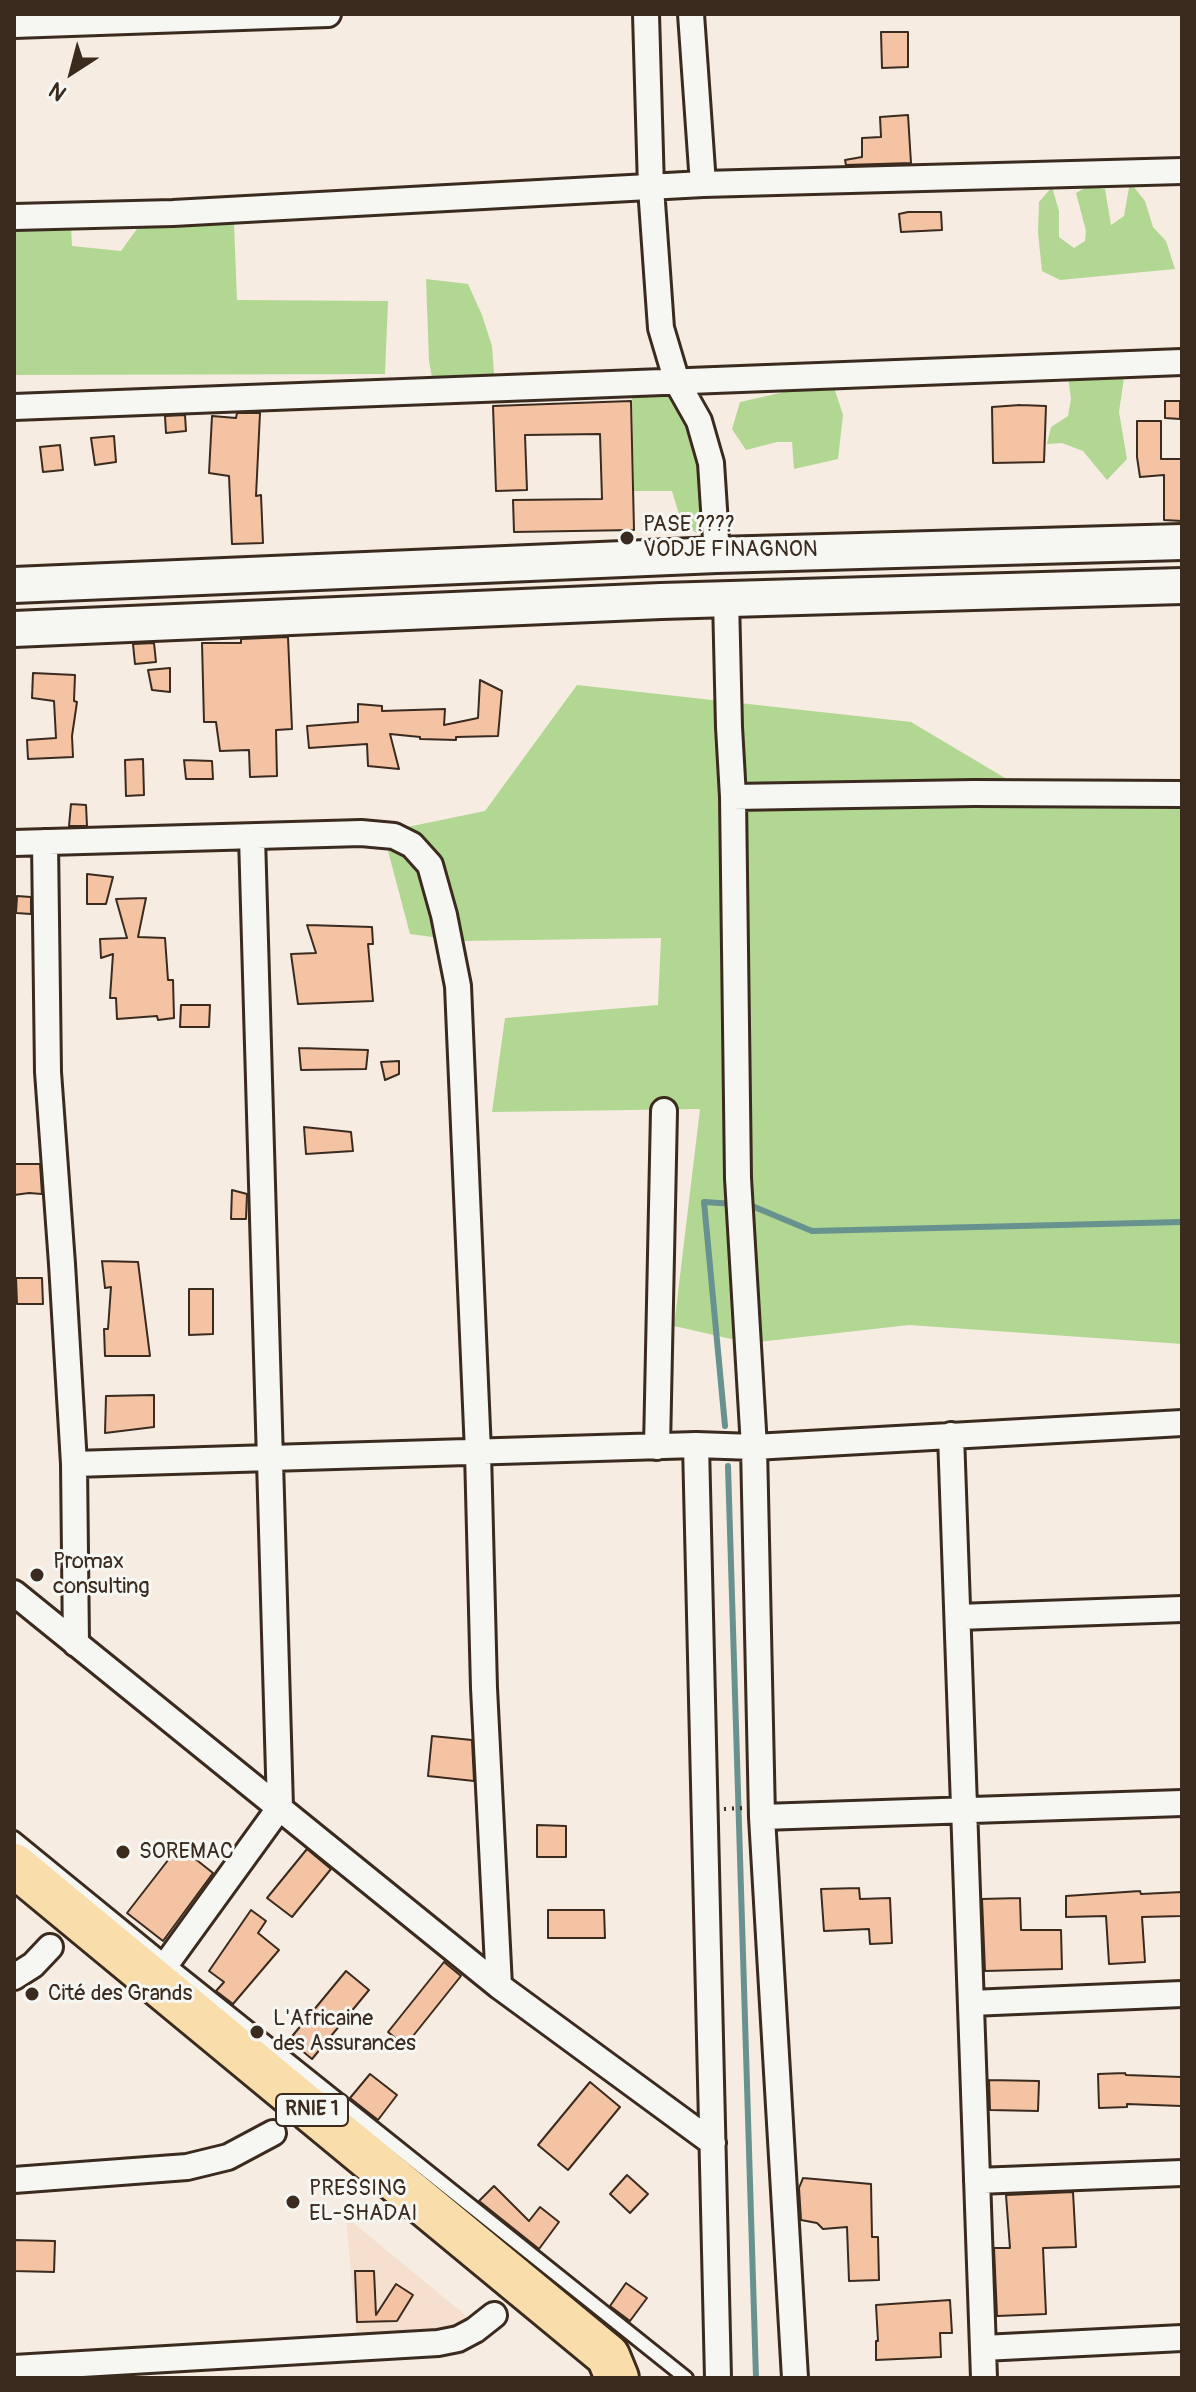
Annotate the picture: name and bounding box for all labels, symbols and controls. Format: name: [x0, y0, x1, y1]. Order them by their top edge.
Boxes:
north arrow: [32, 32, 112, 112]
text: N: [44, 76, 72, 107]
place label: PASE ???? VODJE FINAGNON: [643, 512, 818, 564]
marker: PASE ???? VODJE FINAGNON: [618, 529, 636, 547]
place label: Promax consulting: [53, 1549, 150, 1600]
marker: Promax consulting: [28, 1566, 46, 1584]
place label: SOREMAC: [139, 1839, 234, 1865]
marker: SOREMAC: [114, 1843, 132, 1861]
place label: Cité des Grands: [48, 1981, 192, 2007]
marker: Cité des Grands: [23, 1985, 41, 2003]
place label: L'Africaine des Assurances: [273, 2006, 416, 2058]
marker: L'Africaine des Assurances: [248, 2023, 266, 2041]
road number: RNIE 1: [276, 2094, 348, 2126]
place label: PRESSING EL-SHADAI: [309, 2176, 418, 2228]
marker: PRESSING EL-SHADAI: [284, 2193, 302, 2211]

